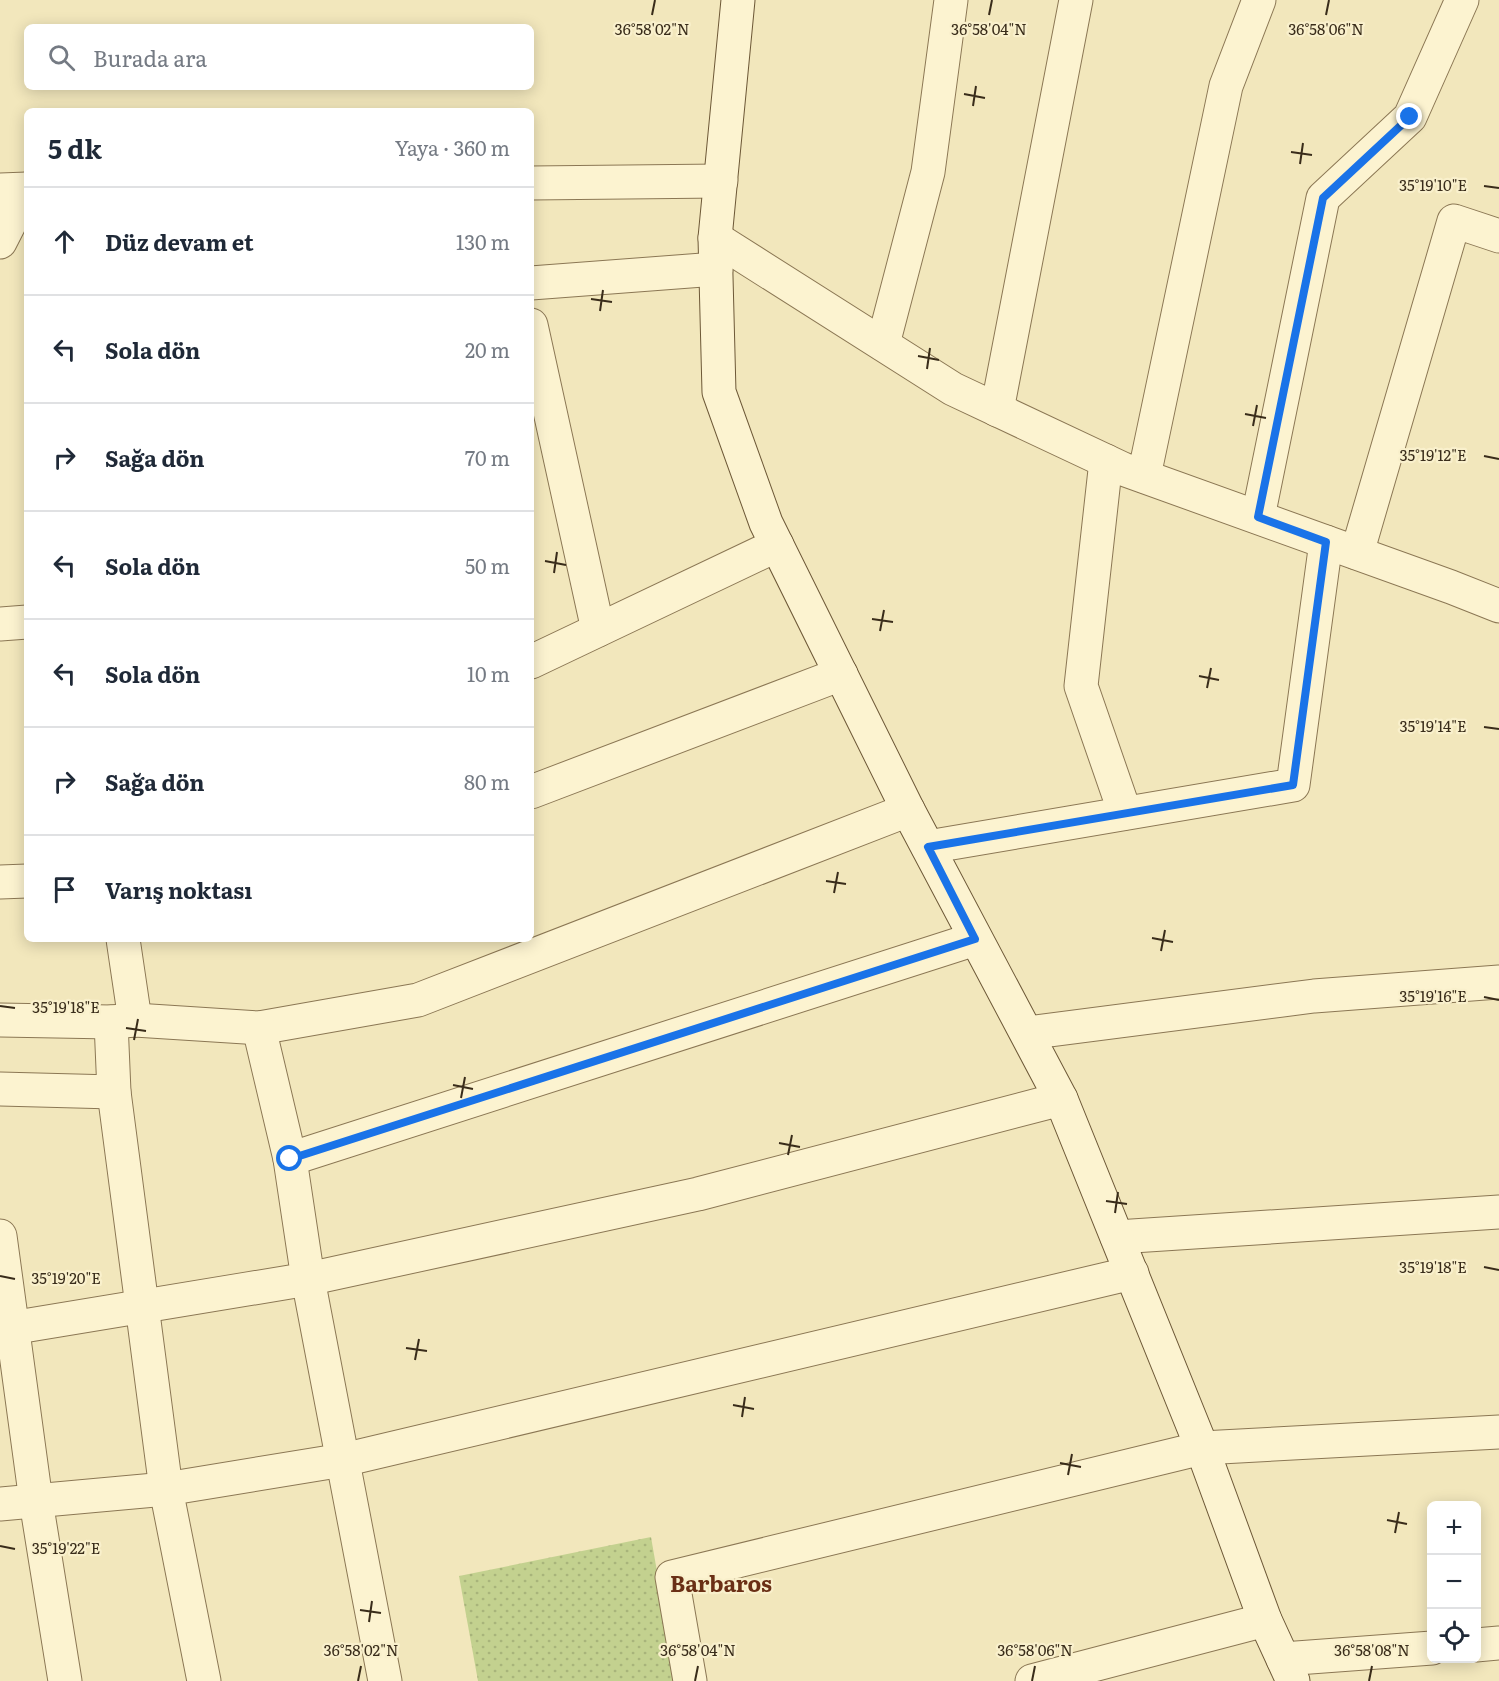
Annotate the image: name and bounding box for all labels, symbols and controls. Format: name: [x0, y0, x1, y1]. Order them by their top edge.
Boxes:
text: 36°58'02"N: [615, 17, 689, 40]
text: 36°58'04"N: [951, 17, 1027, 40]
text: 36°58'06"N: [1288, 17, 1364, 40]
search box: [24, 24, 534, 90]
icon: search: [45, 41, 78, 74]
text: Burada ara: [93, 41, 207, 74]
route end: [1396, 103, 1422, 129]
text: 5 dk: [48, 128, 102, 167]
text: Yaya · 360 m: [395, 132, 510, 162]
text: 35°19'10"E: [1399, 173, 1467, 196]
icon: ahead: [48, 225, 81, 258]
text: Düz devam et: [105, 225, 254, 258]
text: 130 m: [456, 226, 510, 256]
icon: left: [48, 333, 81, 366]
text: Sola dön: [105, 333, 200, 366]
text: 20 m: [465, 334, 510, 364]
icon: right: [48, 441, 81, 474]
text: Sağa dön: [105, 441, 205, 474]
text: 70 m: [465, 442, 510, 472]
text: 35°19'12"E: [1399, 443, 1467, 466]
icon: left: [48, 549, 81, 582]
text: Sola dön: [105, 549, 200, 582]
text: 50 m: [465, 550, 510, 580]
icon: left: [48, 657, 81, 690]
text: Sola dön: [105, 657, 200, 690]
text: 10 m: [467, 658, 510, 688]
text: 35°19'14"E: [1399, 714, 1467, 737]
icon: right: [48, 765, 81, 798]
text: Sağa dön: [105, 765, 205, 798]
text: 80 m: [464, 766, 510, 796]
icon: arrive: [48, 873, 81, 906]
text: Varış noktası: [105, 873, 252, 906]
text: 35°19'16"E: [1399, 984, 1467, 1007]
text: 35°19'18"E: [32, 995, 100, 1018]
route start: [276, 1145, 302, 1171]
text: 35°19'18"E: [1399, 1255, 1467, 1278]
text: 35°19'20"E: [31, 1266, 101, 1289]
map controls: [1427, 1501, 1481, 1663]
button: +: [1427, 1501, 1481, 1555]
text: 35°19'22"E: [32, 1536, 100, 1559]
button: −: [1427, 1555, 1481, 1609]
district label: Barbaros: [670, 1566, 772, 1599]
button: locate: [1427, 1609, 1481, 1663]
text: 36°58'02"N: [324, 1638, 398, 1661]
text: 36°58'04"N: [660, 1638, 736, 1661]
text: 36°58'06"N: [997, 1638, 1073, 1661]
text: 36°58'08"N: [1334, 1638, 1410, 1661]

